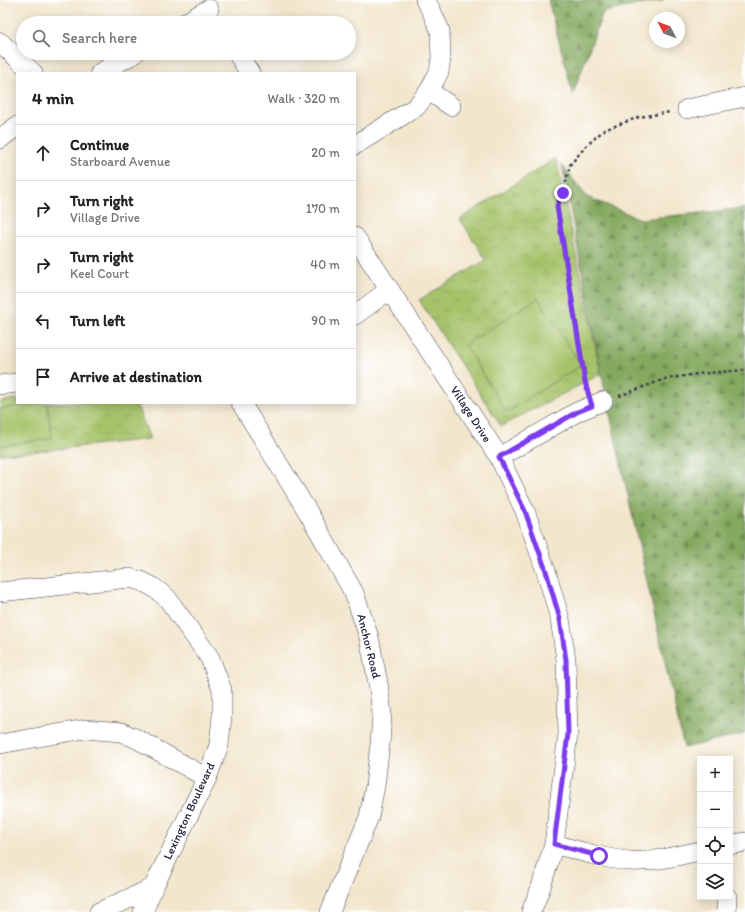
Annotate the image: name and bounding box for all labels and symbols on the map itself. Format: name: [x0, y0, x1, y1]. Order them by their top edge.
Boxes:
north arrow: [649, 12, 685, 48]
route end: [554, 184, 572, 202]
street label: Village Drive: [448, 383, 495, 445]
street label: Anchor Road: [354, 612, 384, 680]
street label: Lexington Boulevard: [160, 760, 218, 862]
route start: [590, 847, 608, 865]

